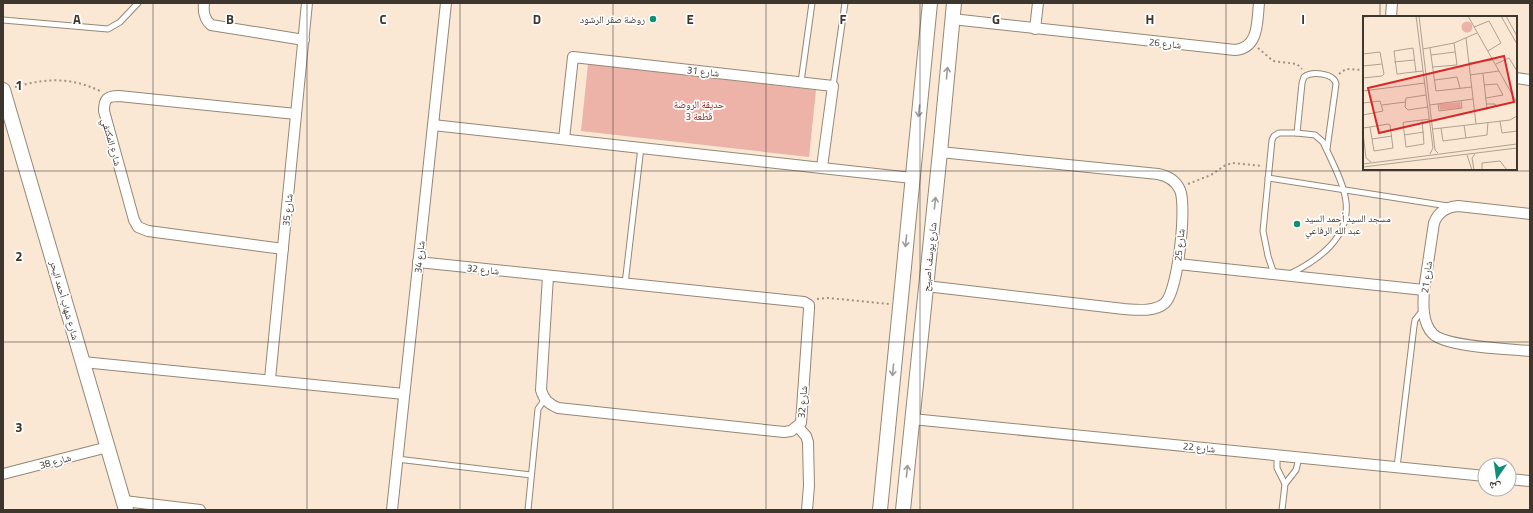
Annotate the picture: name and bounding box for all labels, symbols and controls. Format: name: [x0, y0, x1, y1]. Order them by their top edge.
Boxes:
text: A: [73, 9, 81, 29]
text: B: [226, 9, 234, 29]
text: C: [379, 9, 387, 29]
text: D: [533, 9, 541, 29]
text: E: [686, 9, 694, 29]
text: F: [840, 9, 847, 29]
text: G: [992, 9, 1000, 29]
text: H: [1146, 9, 1154, 29]
text: I: [1301, 9, 1305, 29]
place label: روضة صقر الرشود: [580, 12, 645, 27]
marker: روضة صقر الرشود: [648, 14, 658, 24]
inset map: [1363, 16, 1517, 170]
street label: شارع 26: [1148, 34, 1182, 53]
street label: شارع 31: [686, 62, 720, 81]
one-way arrow: [943, 67, 951, 80]
text: 1: [15, 75, 23, 95]
park label: حديقة الروضة قطعة 3: [674, 97, 725, 124]
one-way arrow: [915, 104, 923, 117]
street label: شارع المكتفي: [97, 117, 126, 168]
street label: شارع 35: [278, 193, 297, 227]
one-way arrow: [931, 197, 938, 210]
place label: مسجد السيد أحمد السيد عبد الله الرفاعي: [1305, 211, 1391, 239]
marker: مسجد السيد أحمد السيد عبد الله الرفاعي: [1292, 219, 1302, 229]
street label: شارع يوسف اصبيح: [918, 221, 941, 292]
street label: شارع 25: [1170, 228, 1189, 262]
one-way arrow: [902, 234, 910, 247]
street label: شارع 34: [410, 240, 429, 274]
text: 2: [15, 246, 23, 266]
street label: شارع شهاب أحمد البحر: [46, 258, 83, 342]
street label: شارع 32: [466, 260, 500, 279]
street label: شارع 21: [1417, 260, 1436, 294]
one-way arrow: [889, 363, 897, 376]
street label: شارع 32: [794, 385, 811, 419]
text: 3: [15, 417, 23, 437]
street label: شارع 22: [1182, 438, 1216, 457]
street label: شارع 38: [38, 450, 73, 473]
north arrow: [1477, 457, 1517, 497]
one-way arrow: [903, 465, 911, 478]
text: ش: [1487, 478, 1502, 496]

